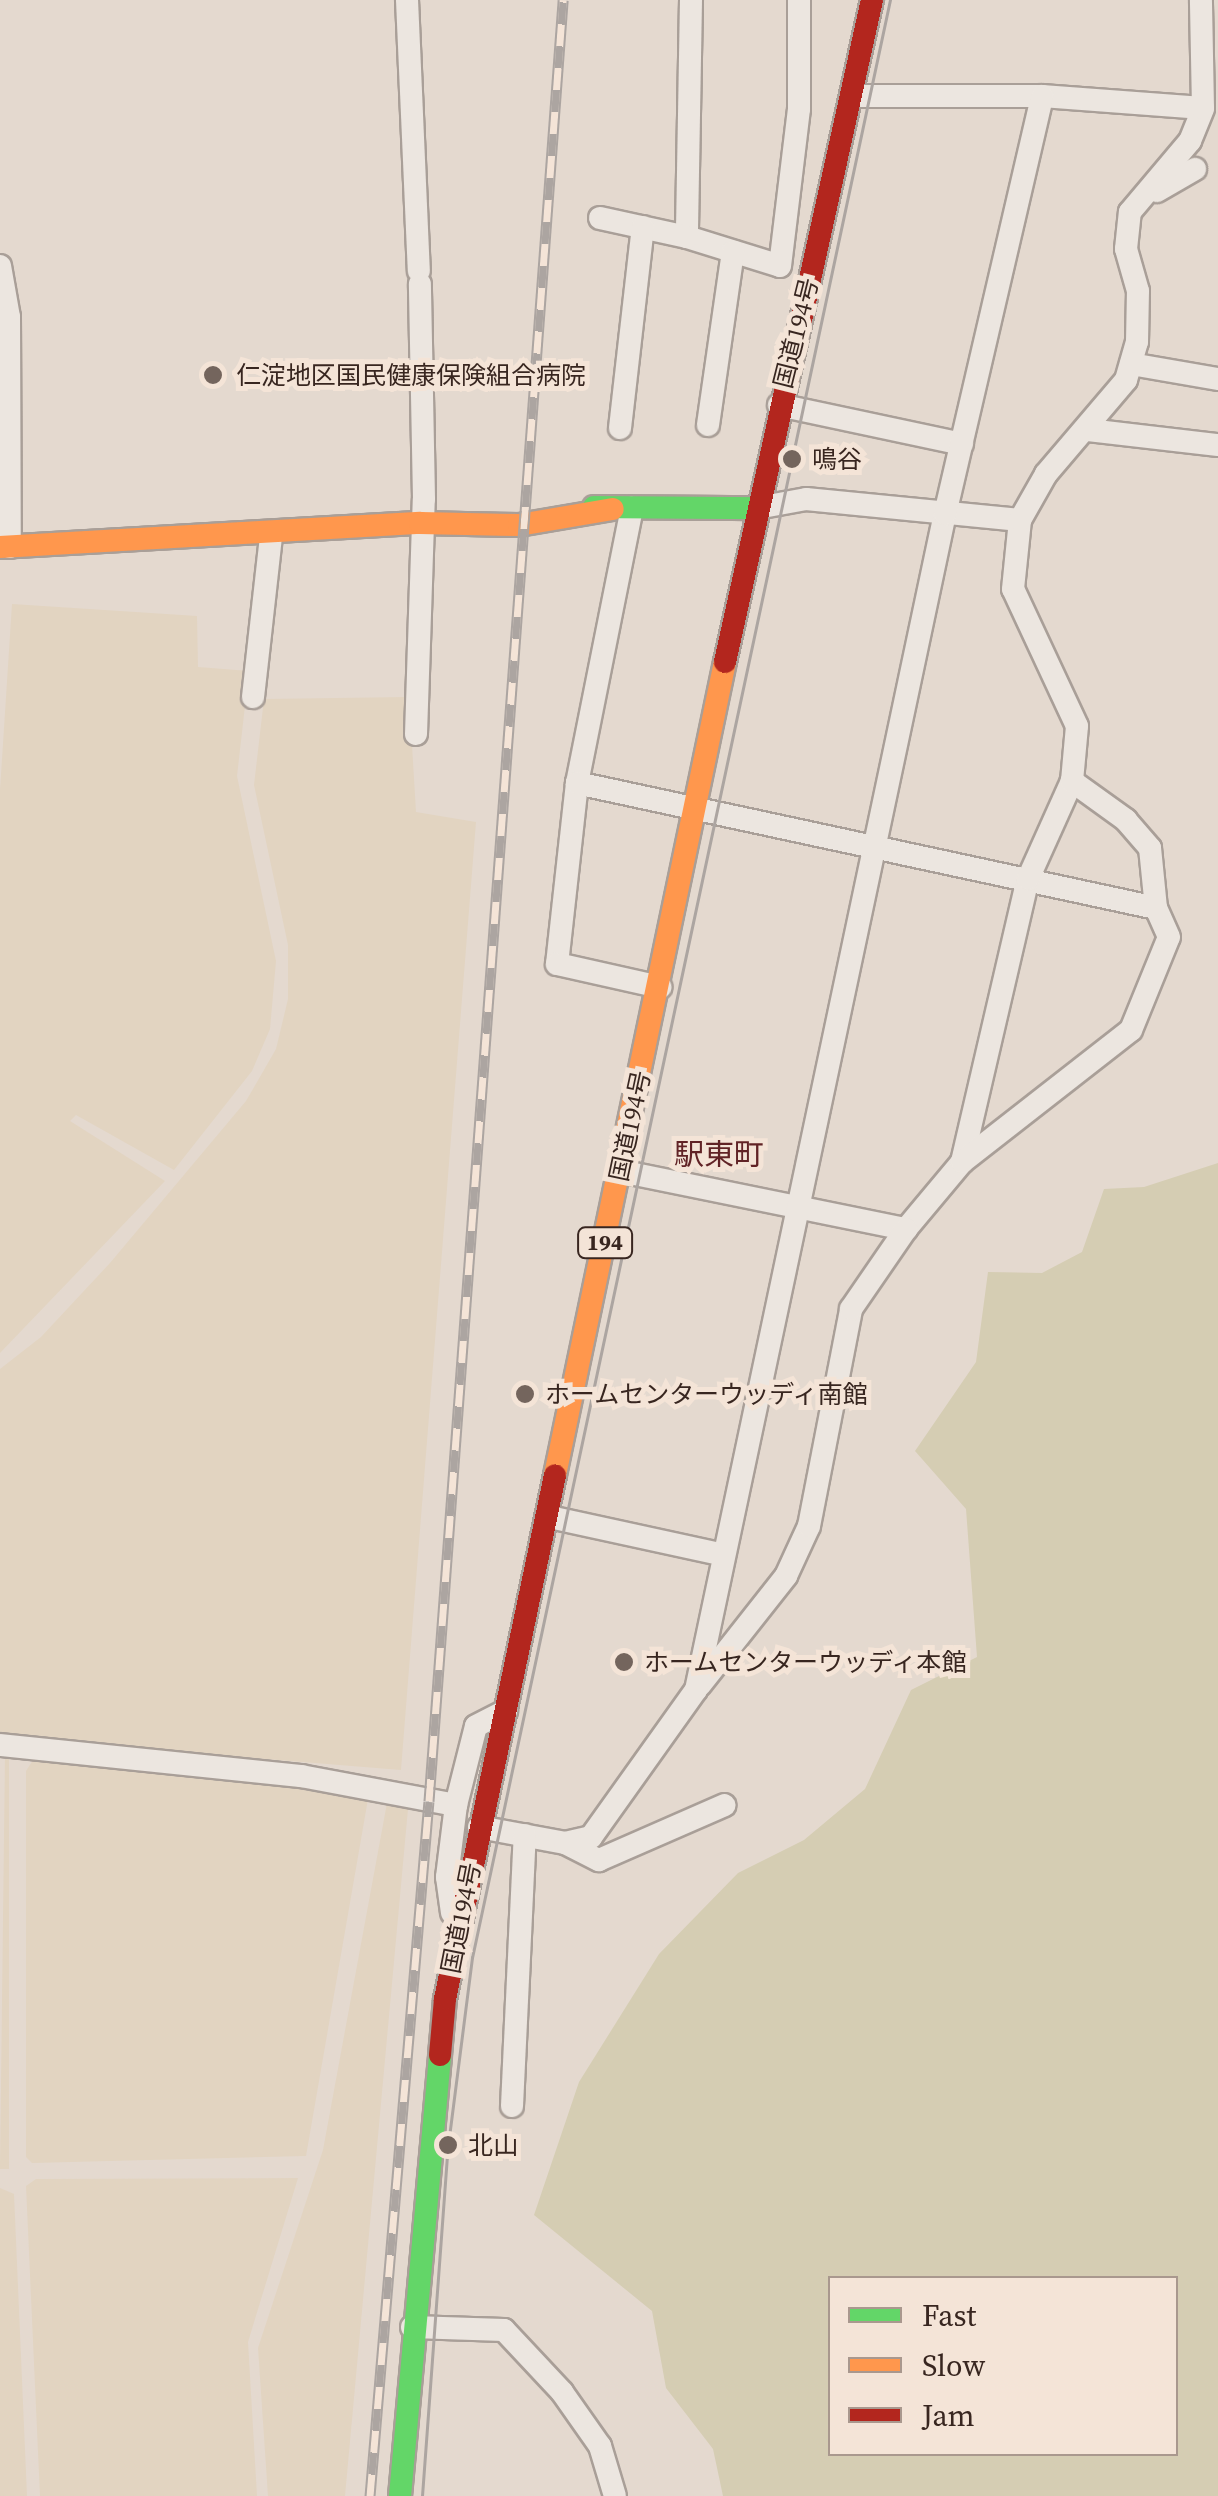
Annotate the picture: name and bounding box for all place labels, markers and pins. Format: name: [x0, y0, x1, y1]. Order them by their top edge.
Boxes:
place label: 仁淀地区国民健康保険組合病院: [236, 360, 586, 390]
marker: 仁淀地区国民健康保険組合病院: [200, 362, 226, 388]
place label: 鳴谷: [812, 444, 862, 474]
marker: 鳴谷: [781, 448, 803, 470]
place label: ホームセンターウッディ南館: [545, 1379, 870, 1409]
marker: ホームセンターウッディ南館: [514, 1383, 536, 1405]
place label: ホームセンターウッディ本館: [644, 1647, 969, 1677]
marker: ホームセンターウッディ本館: [613, 1651, 635, 1673]
place label: 北山: [468, 2130, 518, 2160]
marker: 北山: [437, 2134, 459, 2156]

